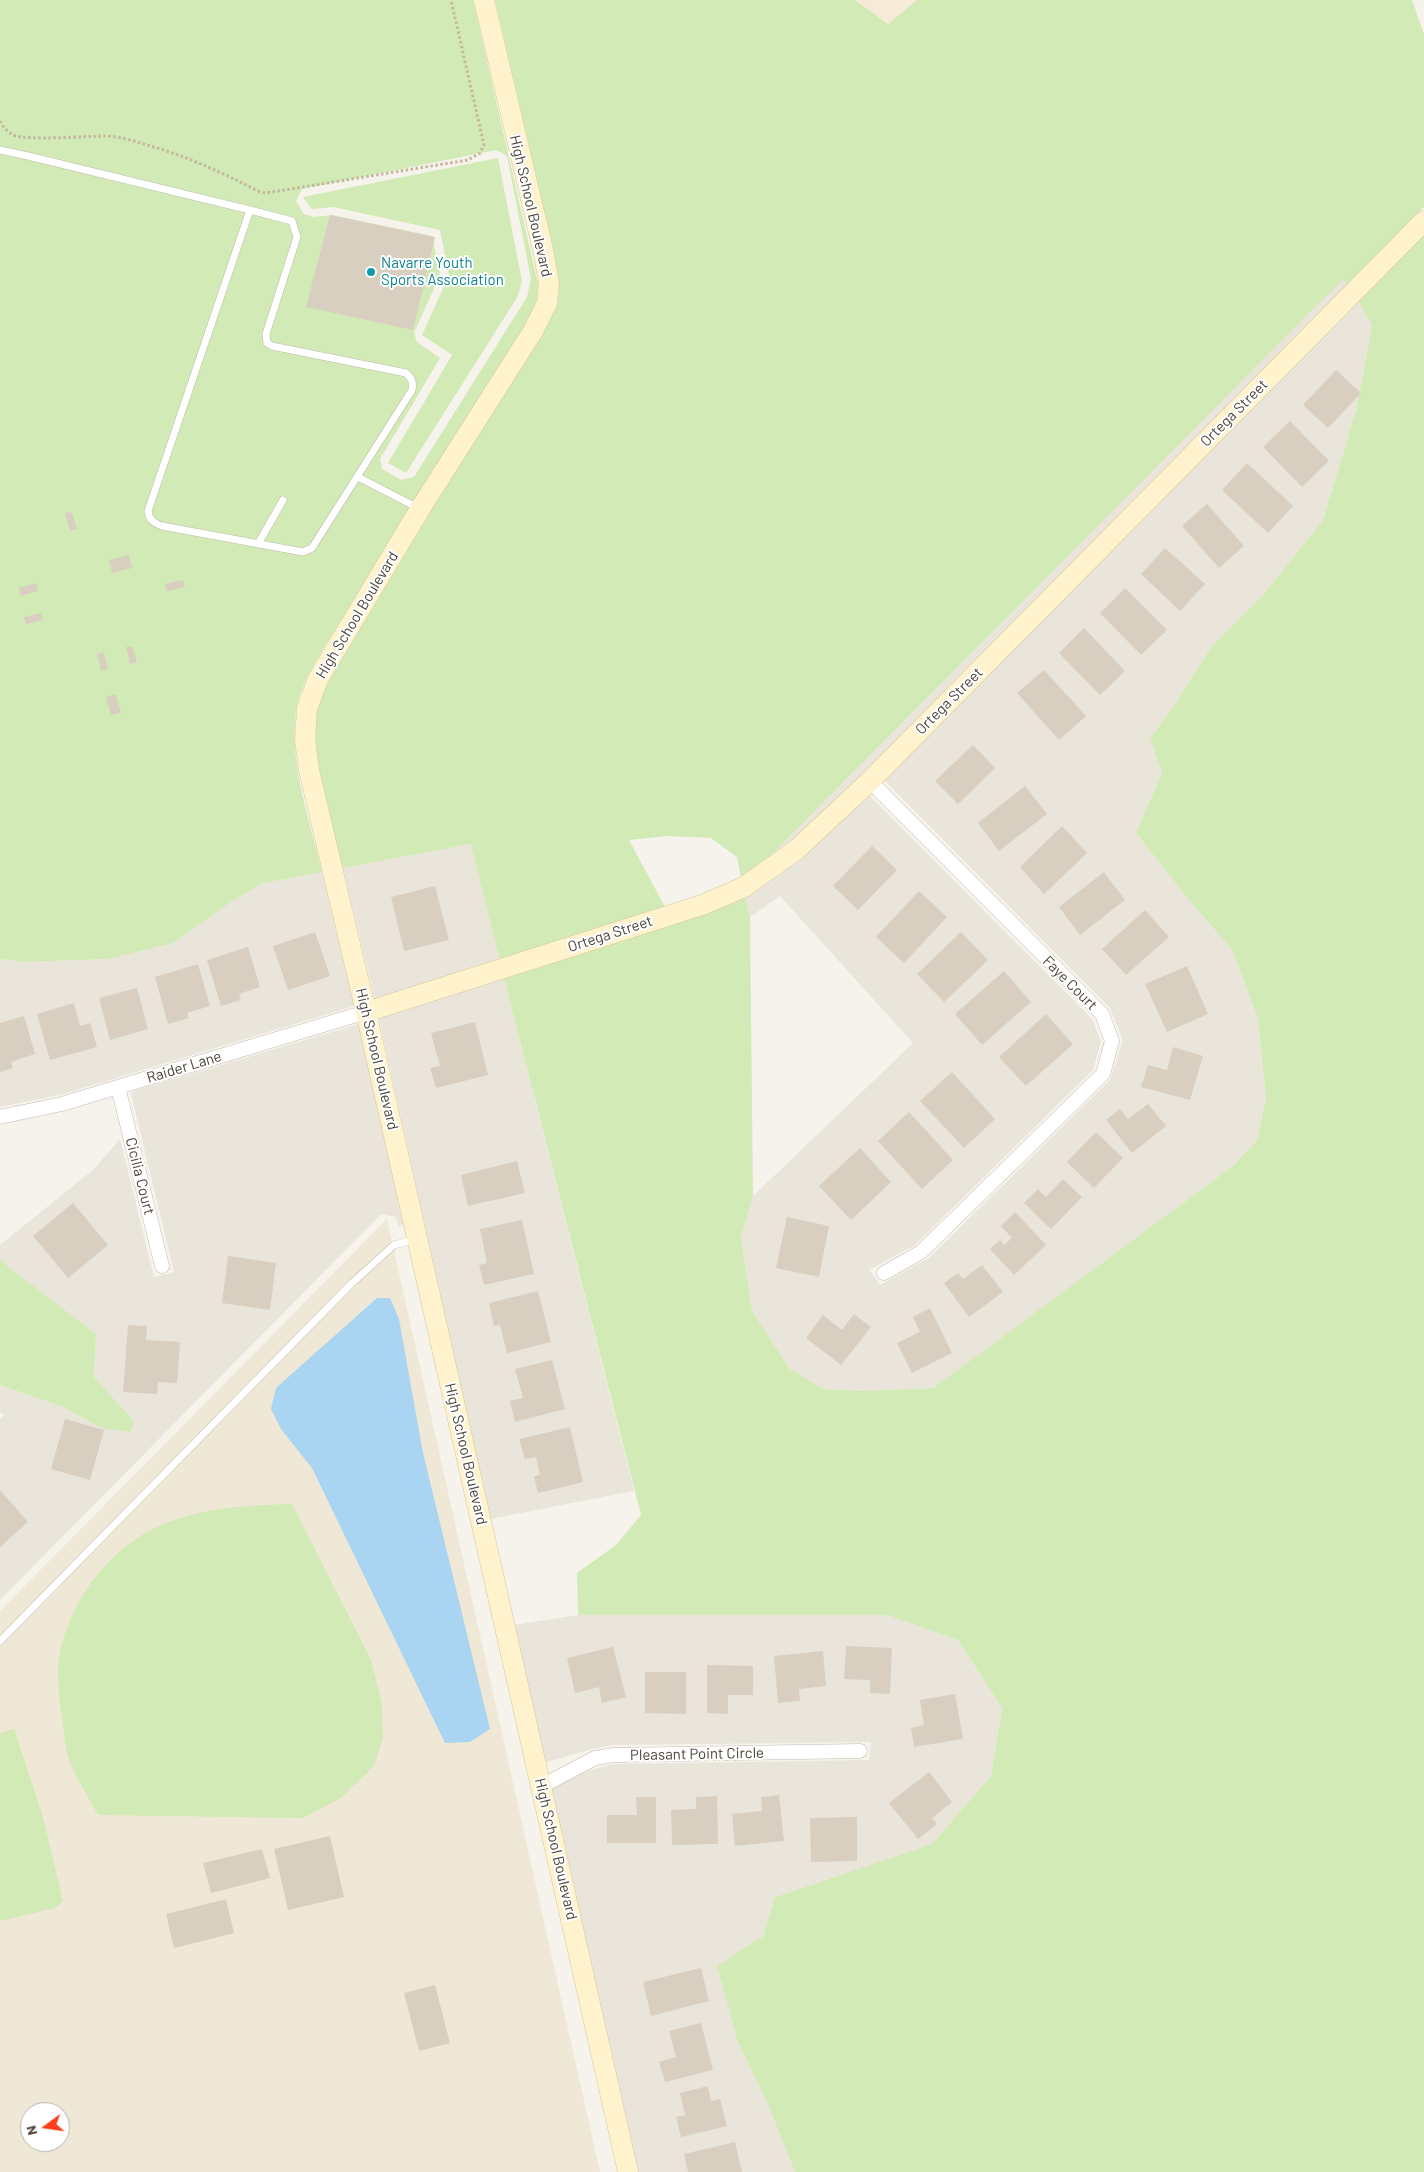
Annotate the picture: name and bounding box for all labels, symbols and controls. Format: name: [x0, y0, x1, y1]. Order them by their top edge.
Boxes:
street label: High School Boulevard: [506, 133, 556, 279]
place label: Navarre Youth Sports Association: [381, 254, 504, 289]
marker: Navarre Youth Sports Association: [365, 266, 377, 278]
street label: Ortega Street: [1197, 376, 1271, 450]
street label: High School Boulevard: [312, 548, 402, 682]
street label: Ortega Street: [912, 664, 986, 738]
street label: Ortega Street: [565, 912, 655, 956]
street label: Faye Court: [1039, 952, 1101, 1014]
street label: High School Boulevard: [352, 986, 402, 1132]
street label: Raider Lane: [144, 1047, 224, 1087]
street label: Cicilia Court: [122, 1136, 158, 1216]
street label: High School Boulevard: [441, 1381, 491, 1527]
street label: Pleasant Point Circle: [630, 1744, 764, 1764]
street label: High School Boulevard: [531, 1776, 581, 1922]
north arrow: [20, 2102, 70, 2152]
text: N: [22, 2124, 40, 2137]

